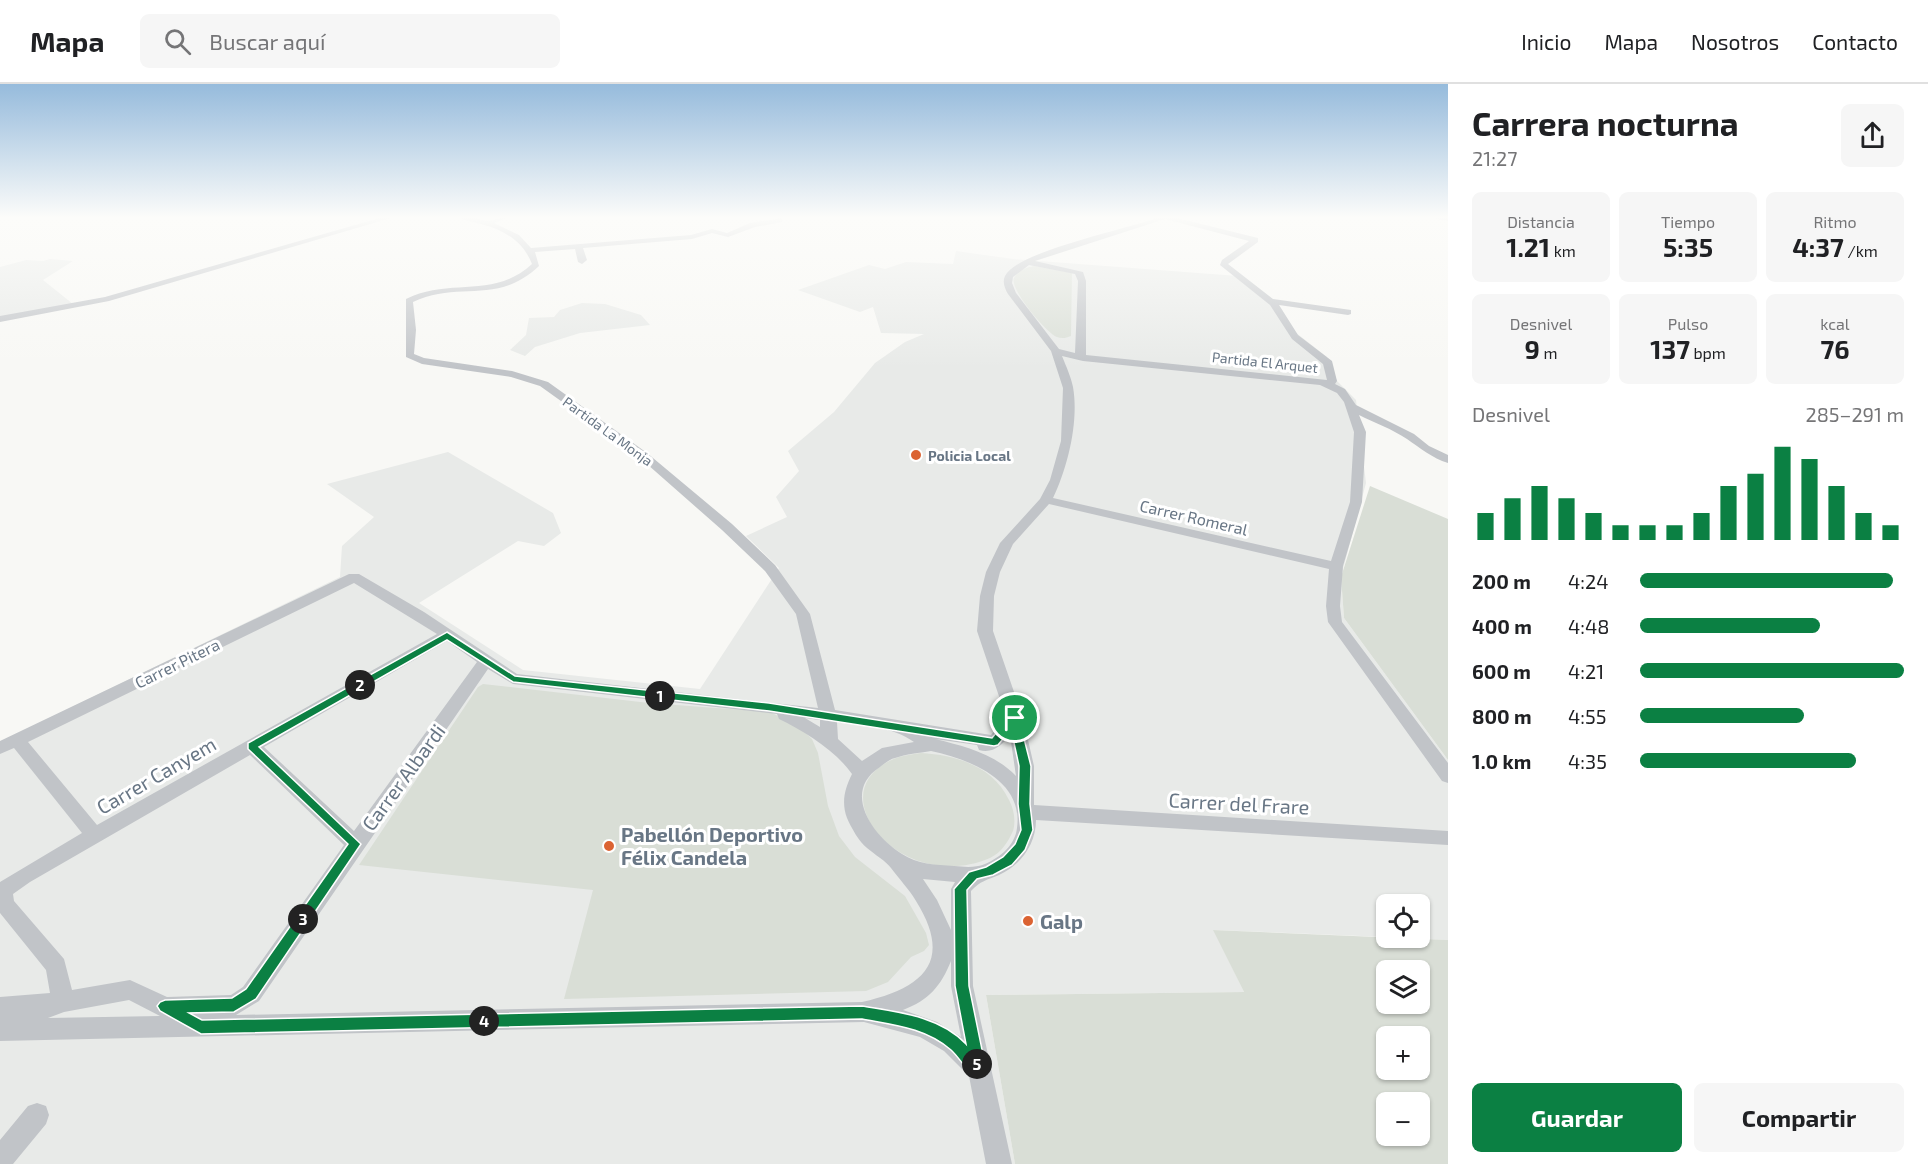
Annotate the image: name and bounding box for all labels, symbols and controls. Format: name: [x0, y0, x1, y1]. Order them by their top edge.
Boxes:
search box: [140, 14, 560, 68]
text: Mapa: [30, 24, 104, 58]
icon: search: [161, 25, 194, 58]
text: Buscar aquí: [209, 28, 325, 54]
text: Inicio: [1521, 29, 1571, 54]
text: Mapa: [1604, 29, 1658, 54]
text: Nosotros: [1691, 29, 1779, 54]
text: Contacto: [1812, 29, 1898, 54]
text: Carrera nocturna: [1472, 103, 1739, 143]
button: share: [1841, 104, 1904, 167]
text: 21:27: [1472, 146, 1517, 170]
text: Distancia: [1507, 212, 1575, 231]
text: Tiempo: [1661, 212, 1715, 231]
text: Ritmo: [1813, 212, 1857, 231]
text: 1.21: [1506, 231, 1550, 262]
text: 5:35: [1663, 231, 1713, 262]
text: 4:37: [1792, 231, 1844, 262]
text: km: [1550, 241, 1576, 260]
text: /km: [1844, 241, 1878, 260]
text: Desnivel: [1510, 314, 1572, 333]
text: Pulso: [1668, 314, 1708, 333]
text: kcal: [1820, 314, 1850, 333]
text: 9: [1525, 333, 1540, 364]
text: 137: [1650, 333, 1690, 364]
text: 76: [1820, 333, 1850, 364]
text: m: [1540, 343, 1557, 362]
text: bpm: [1690, 343, 1726, 362]
street label: Partida El Arquet: [1211, 348, 1319, 376]
street label: Partida La Monja: [560, 393, 656, 469]
text: Desnivel: [1472, 402, 1550, 426]
text: 285–291 m: [1805, 402, 1904, 426]
place label: Policia Local: [928, 447, 1011, 464]
marker: Policia Local: [909, 448, 923, 462]
street label: Carrer Romeral: [1138, 495, 1250, 539]
text: 200 m: [1472, 569, 1531, 593]
text: 4:24: [1568, 569, 1609, 593]
text: 400 m: [1472, 614, 1532, 638]
text: 4:48: [1568, 614, 1609, 638]
street label: Carrer Pitera: [131, 634, 223, 692]
text: 600 m: [1472, 659, 1531, 683]
text: 4:21: [1568, 659, 1604, 683]
pin: 2: [345, 670, 375, 700]
text: 2: [355, 675, 365, 694]
pin: 1: [645, 681, 675, 711]
text: 1: [657, 686, 663, 705]
pin: [989, 692, 1040, 743]
icon: arrive: [998, 701, 1031, 734]
text: 800 m: [1472, 704, 1532, 728]
text: 4:55: [1568, 704, 1606, 728]
street label: Carrer Albardi: [356, 719, 450, 835]
street label: Carrer Canyem: [92, 731, 220, 819]
text: 1.0 km: [1472, 749, 1531, 773]
text: 4:35: [1568, 749, 1607, 773]
street label: Carrer del Frare: [1168, 787, 1310, 819]
place label: Pabellón Deportivo Félix Candela: [621, 822, 803, 869]
marker: Pabellón Deportivo Félix Candela: [602, 839, 616, 853]
map controls: [1376, 894, 1430, 1146]
button: locate: [1376, 894, 1430, 948]
pin: 3: [288, 904, 318, 934]
text: 3: [298, 909, 308, 928]
place label: Galp: [1040, 909, 1083, 933]
marker: Galp: [1021, 914, 1035, 928]
button: layers: [1376, 960, 1430, 1014]
pin: 4: [469, 1006, 499, 1036]
text: 4: [479, 1011, 489, 1030]
button: +: [1376, 1026, 1430, 1080]
pin: 5: [962, 1049, 992, 1079]
text: 5: [973, 1054, 981, 1073]
button: Guardar: [1472, 1083, 1682, 1152]
button: Compartir: [1694, 1083, 1904, 1152]
button: −: [1376, 1092, 1430, 1146]

